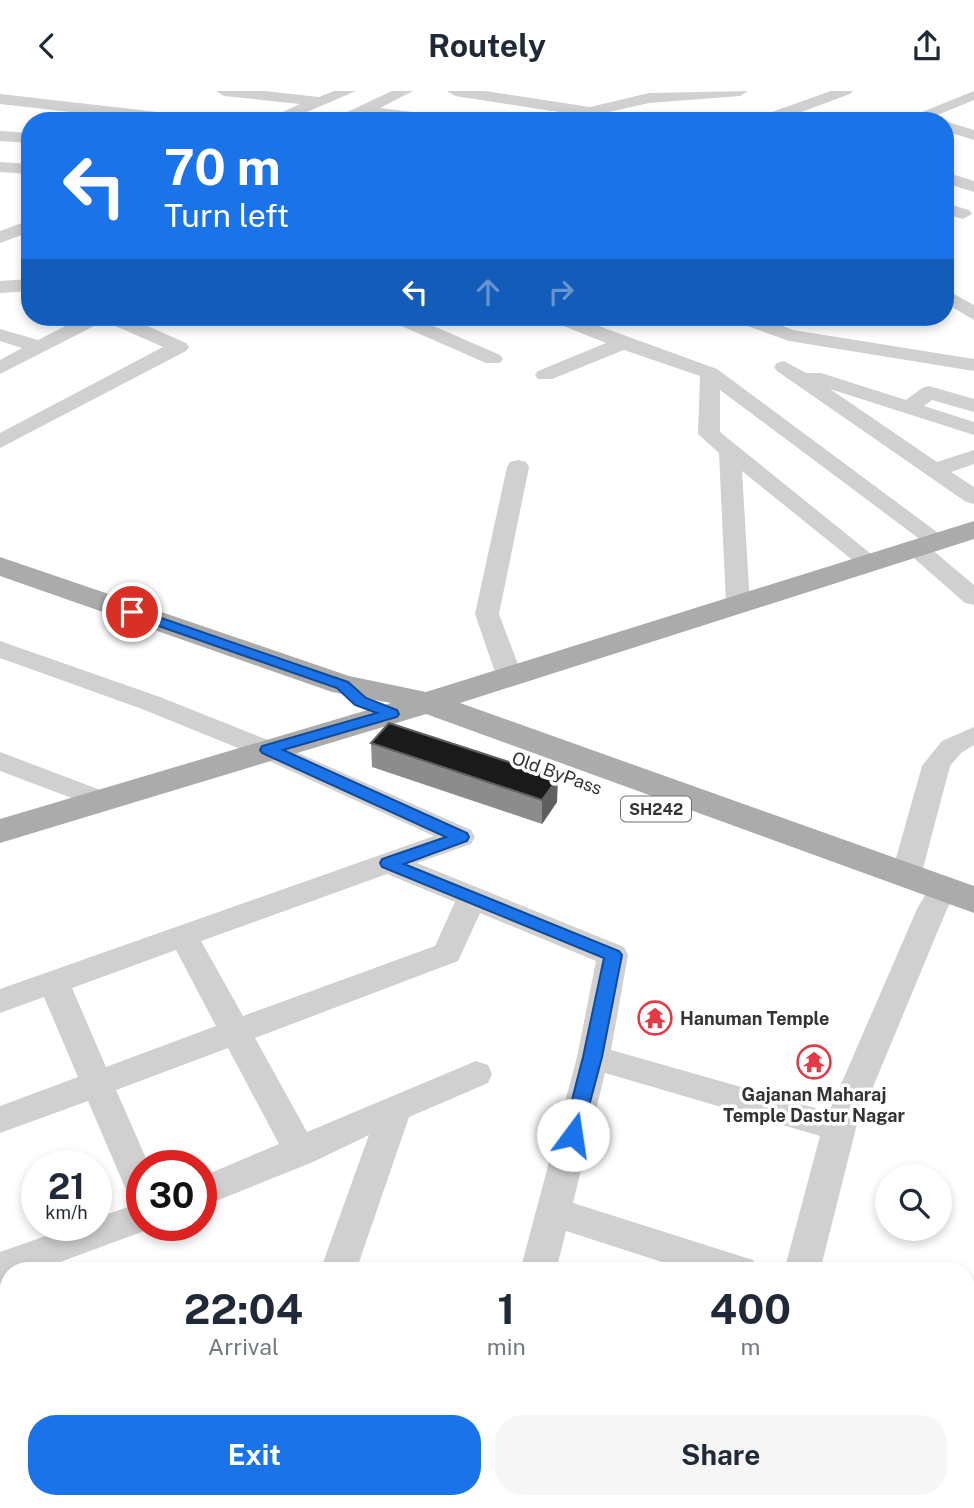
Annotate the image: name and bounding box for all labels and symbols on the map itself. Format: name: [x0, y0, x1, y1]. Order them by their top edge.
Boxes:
pin: [102, 582, 162, 642]
street label: Old ByPass: [509, 747, 605, 799]
road number: SH242: [621, 797, 691, 821]
temple icon: Hanuman Temple: [636, 999, 674, 1037]
place label: Hanuman Temple: [680, 1008, 829, 1029]
temple icon: Gajanan Maharaj Temple Dastur Nagar: [795, 1043, 833, 1081]
place label: Gajanan Maharaj Temple Dastur Nagar: [723, 1084, 906, 1126]
position arrow: [536, 1098, 610, 1172]
speed limit sign: 30: [126, 1150, 217, 1241]

